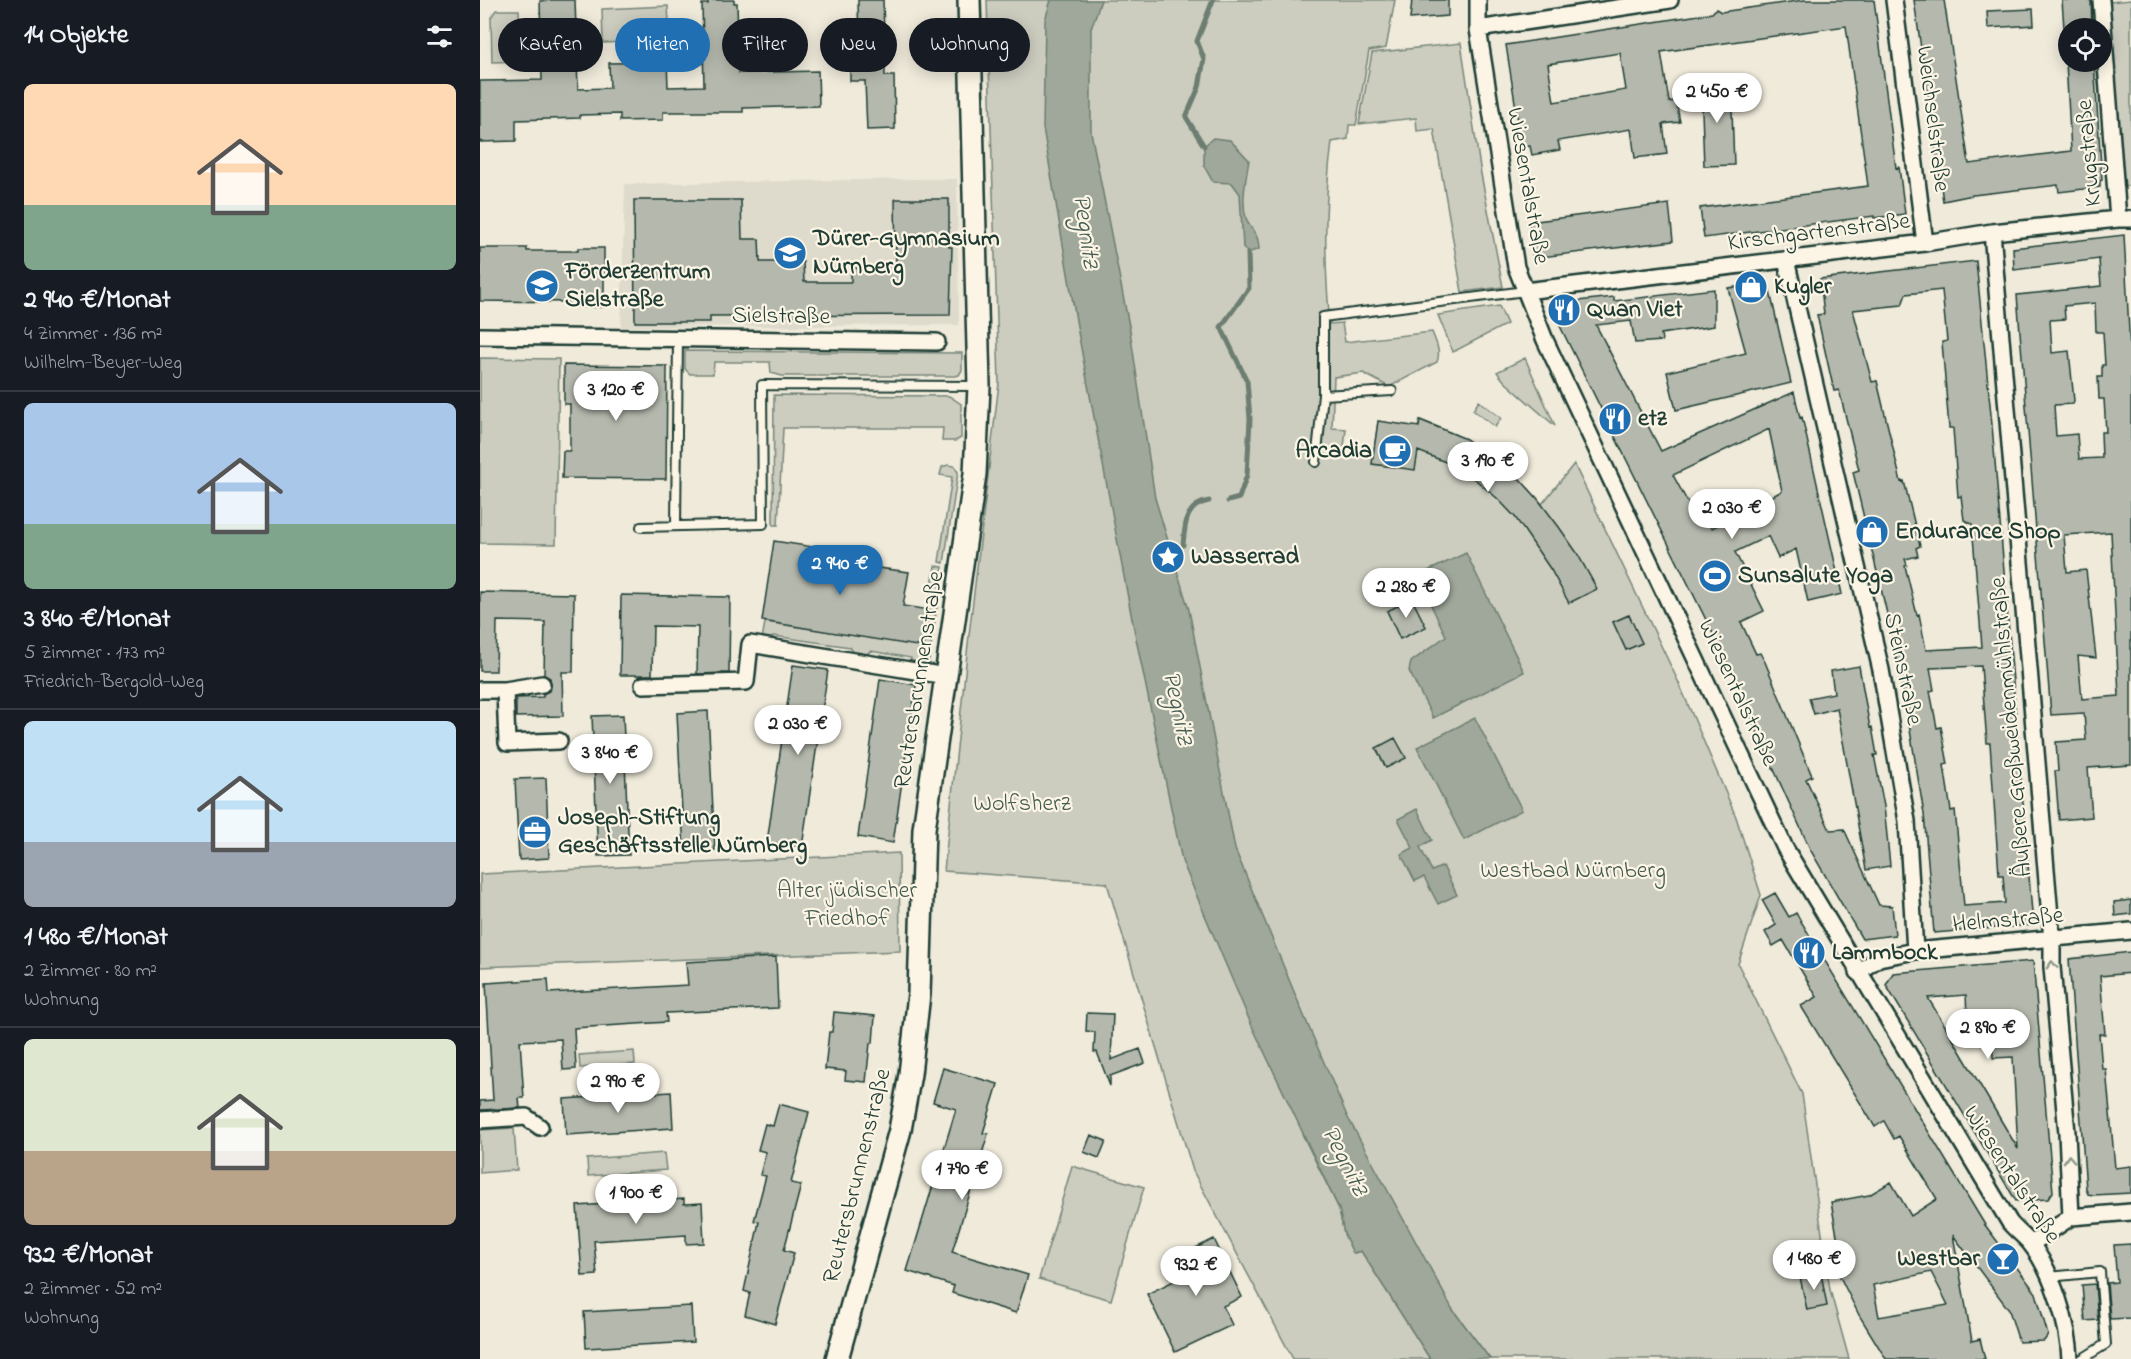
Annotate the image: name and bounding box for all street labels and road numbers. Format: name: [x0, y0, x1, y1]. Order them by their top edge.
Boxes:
street label: Weichselstraße: [1906, 44, 1958, 194]
street label: Krugstraße: [2068, 98, 2112, 208]
street label: Wiesentalstraße: [1496, 105, 1558, 267]
street label: Kirschgartenstraße: [1726, 204, 1912, 262]
street label: Sielstraße: [731, 299, 831, 335]
street label: Reutersbrunnenstraße: [885, 568, 955, 791]
street label: Äußere Großweidenmühlstraße: [1981, 575, 2043, 879]
street label: Steinstraße: [1873, 609, 1931, 729]
street label: Wiesentalstraße: [1688, 614, 1787, 773]
street label: Helmstraße: [1951, 899, 2065, 943]
street label: Reutersbrunnenstraße: [814, 1065, 902, 1287]
street label: Wiesentalstraße: [1953, 1099, 2069, 1251]

